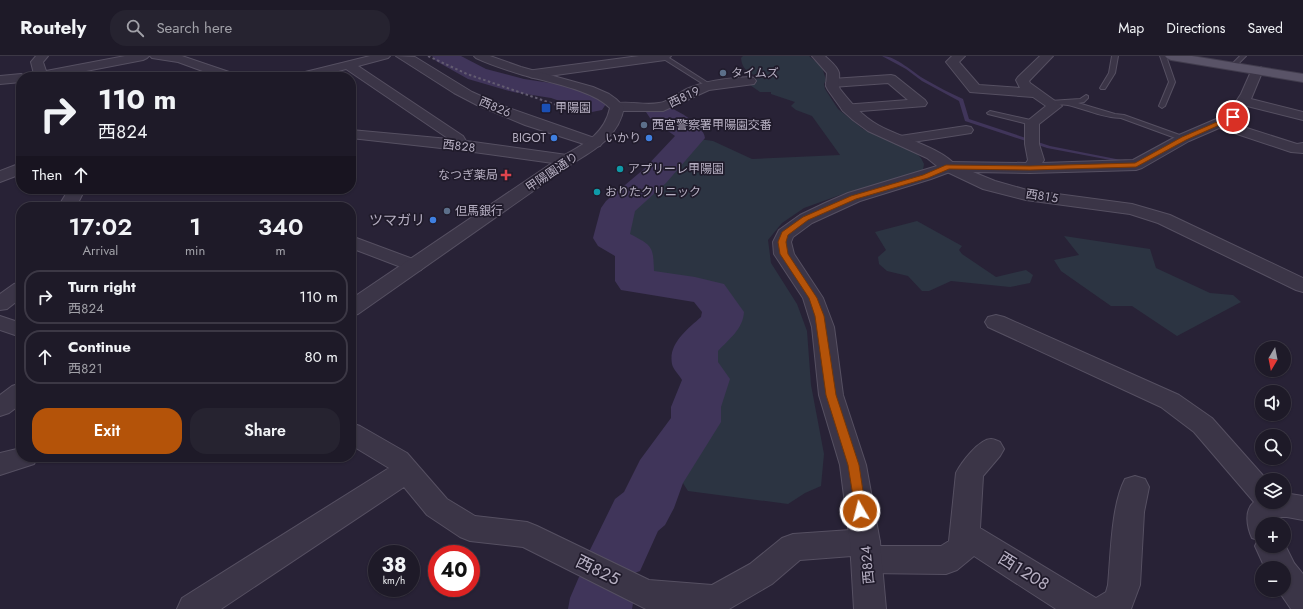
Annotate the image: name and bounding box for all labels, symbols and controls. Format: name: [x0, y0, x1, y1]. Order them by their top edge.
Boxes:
search box: [110, 10, 390, 46]
text: Routely: [20, 14, 86, 41]
icon: search: [124, 17, 146, 39]
text: Search here: [156, 17, 232, 39]
text: Map: [1118, 18, 1144, 38]
text: Directions: [1166, 18, 1226, 38]
text: Saved: [1248, 18, 1283, 38]
place label: タイムズ: [731, 64, 779, 82]
marker: タイムズ: [718, 68, 728, 78]
text: 110 m: [98, 79, 176, 120]
street label: 西８１９: [665, 82, 703, 112]
icon: right: [32, 88, 84, 140]
street label: 西８２６: [476, 92, 514, 122]
place label: 甲陽園: [555, 99, 591, 117]
pin: [1216, 100, 1250, 134]
marker: 甲陽園: [540, 102, 552, 114]
icon: arrive: [1222, 106, 1244, 128]
place label: 西宮警察署甲陽園交番: [652, 116, 772, 134]
text: 西８２４: [98, 119, 147, 145]
marker: 西宮警察署甲陽園交番: [639, 120, 649, 130]
place label: BIGOT: [512, 129, 546, 147]
place label: いかり: [605, 129, 641, 147]
marker: BIGOT: [549, 133, 559, 143]
marker: いかり: [644, 133, 654, 143]
street label: 西８２８: [442, 135, 476, 157]
street label: 甲陽園通り: [522, 148, 582, 196]
place label: アプリーレ甲陽園: [628, 160, 724, 178]
text: Then: [32, 164, 62, 186]
icon: ahead: [70, 164, 92, 186]
marker: アプリーレ甲陽園: [615, 164, 625, 174]
place label: なつぎ薬局: [438, 166, 498, 184]
marker: なつぎ薬局: [501, 170, 511, 180]
place label: おりたクリニック: [605, 183, 701, 201]
street label: 西８１５: [1024, 185, 1060, 207]
marker: おりたクリニック: [592, 187, 602, 197]
place label: 但馬銀行: [455, 202, 503, 220]
marker: 但馬銀行: [442, 206, 452, 216]
text: 17:02: [69, 209, 132, 244]
text: 1: [189, 209, 201, 244]
text: 340: [258, 209, 303, 244]
place label: ツマガリ: [369, 210, 425, 230]
marker: ツマガリ: [428, 215, 438, 225]
text: Arrival: [83, 241, 118, 260]
text: min: [185, 241, 205, 260]
text: m: [276, 241, 286, 260]
text: Turn right: [68, 276, 136, 298]
icon: right: [34, 286, 56, 308]
text: 110 m: [299, 286, 338, 308]
text: 西８２４: [68, 299, 104, 318]
text: Continue: [68, 336, 131, 358]
north arrow: [1255, 341, 1291, 377]
map controls: [1255, 341, 1291, 597]
icon: ahead: [34, 346, 56, 368]
text: 80 m: [305, 346, 338, 368]
text: 西８２１: [68, 359, 104, 378]
button: sound: [1255, 385, 1291, 421]
button: Exit: [32, 408, 182, 454]
button: Share: [190, 408, 340, 454]
button: search: [1255, 429, 1291, 465]
button: layers: [1255, 473, 1291, 509]
position arrow: [839, 490, 881, 532]
button: +: [1255, 517, 1291, 553]
speed limit sign: 40: [428, 545, 480, 597]
street label: 西８２４: [855, 545, 879, 585]
street label: 西１２０８: [994, 546, 1054, 596]
street label: 西８２５: [572, 549, 624, 591]
text: 38: [382, 551, 406, 580]
button: −: [1255, 561, 1291, 597]
text: km/h: [383, 573, 405, 588]

